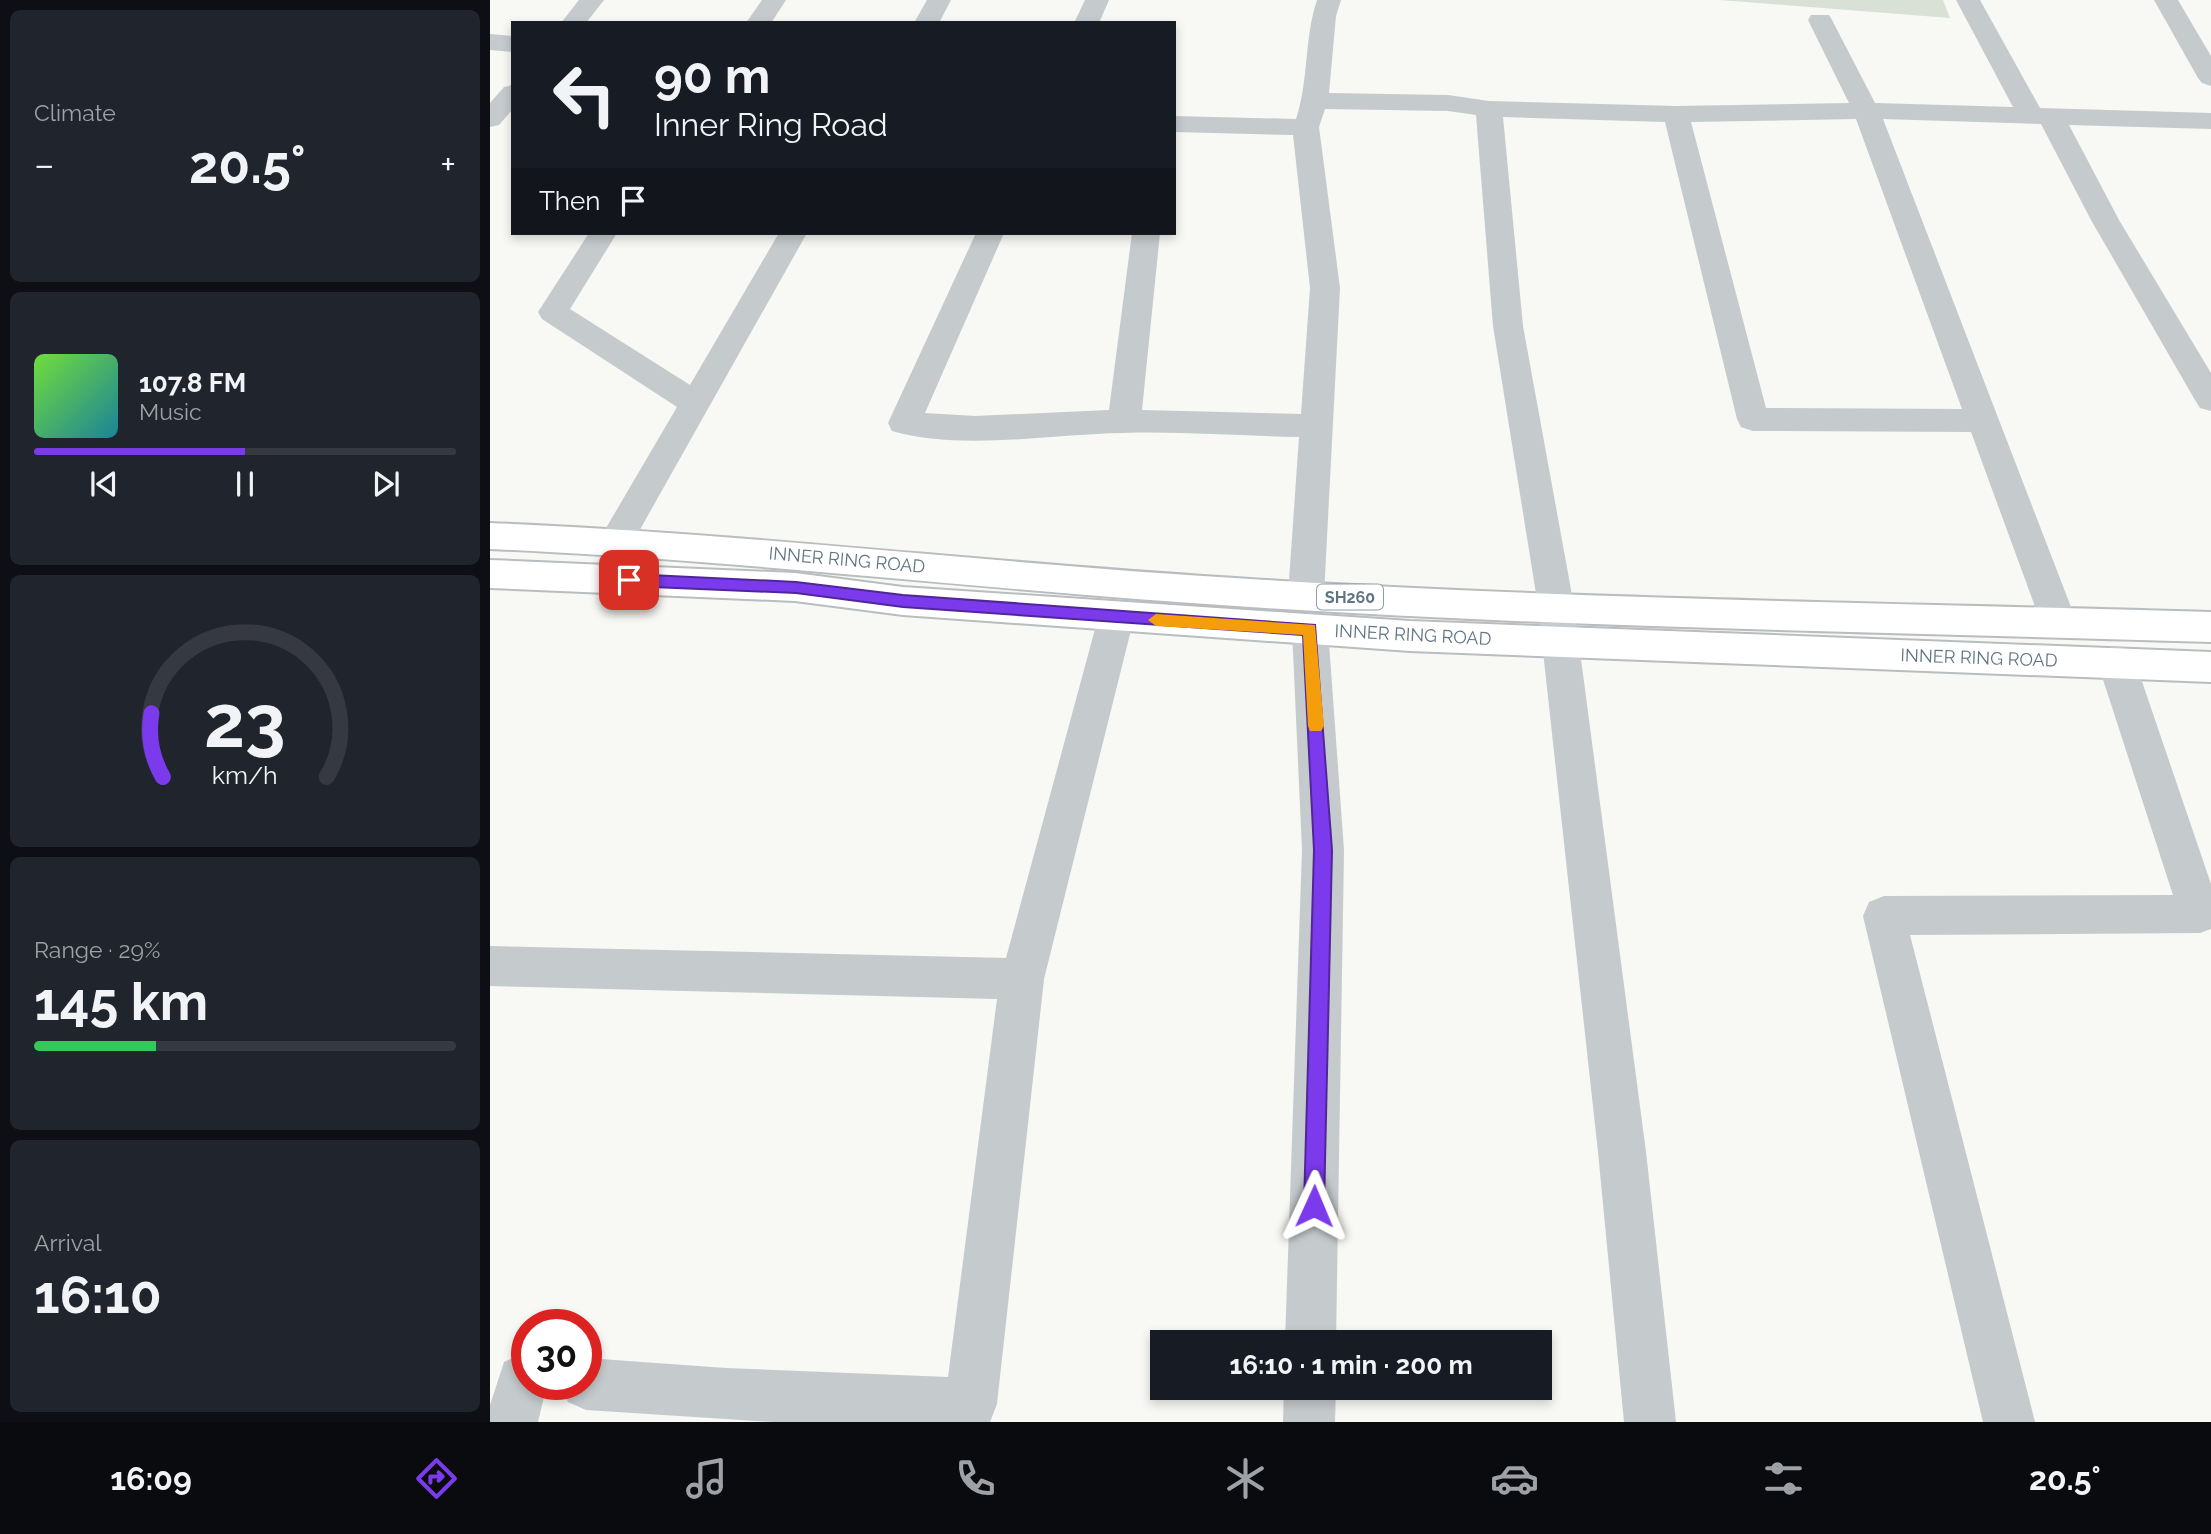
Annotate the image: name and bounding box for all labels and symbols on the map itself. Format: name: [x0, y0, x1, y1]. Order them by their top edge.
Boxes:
street label: INNER RING ROAD: [768, 542, 926, 577]
pin: [599, 550, 659, 610]
road number: SH260: [1317, 584, 1383, 610]
street label: INNER RING ROAD: [1334, 620, 1492, 649]
street label: INNER RING ROAD: [1900, 644, 2058, 671]
position arrow: [1277, 1169, 1351, 1243]
speed limit sign: 30: [511, 1309, 602, 1400]

